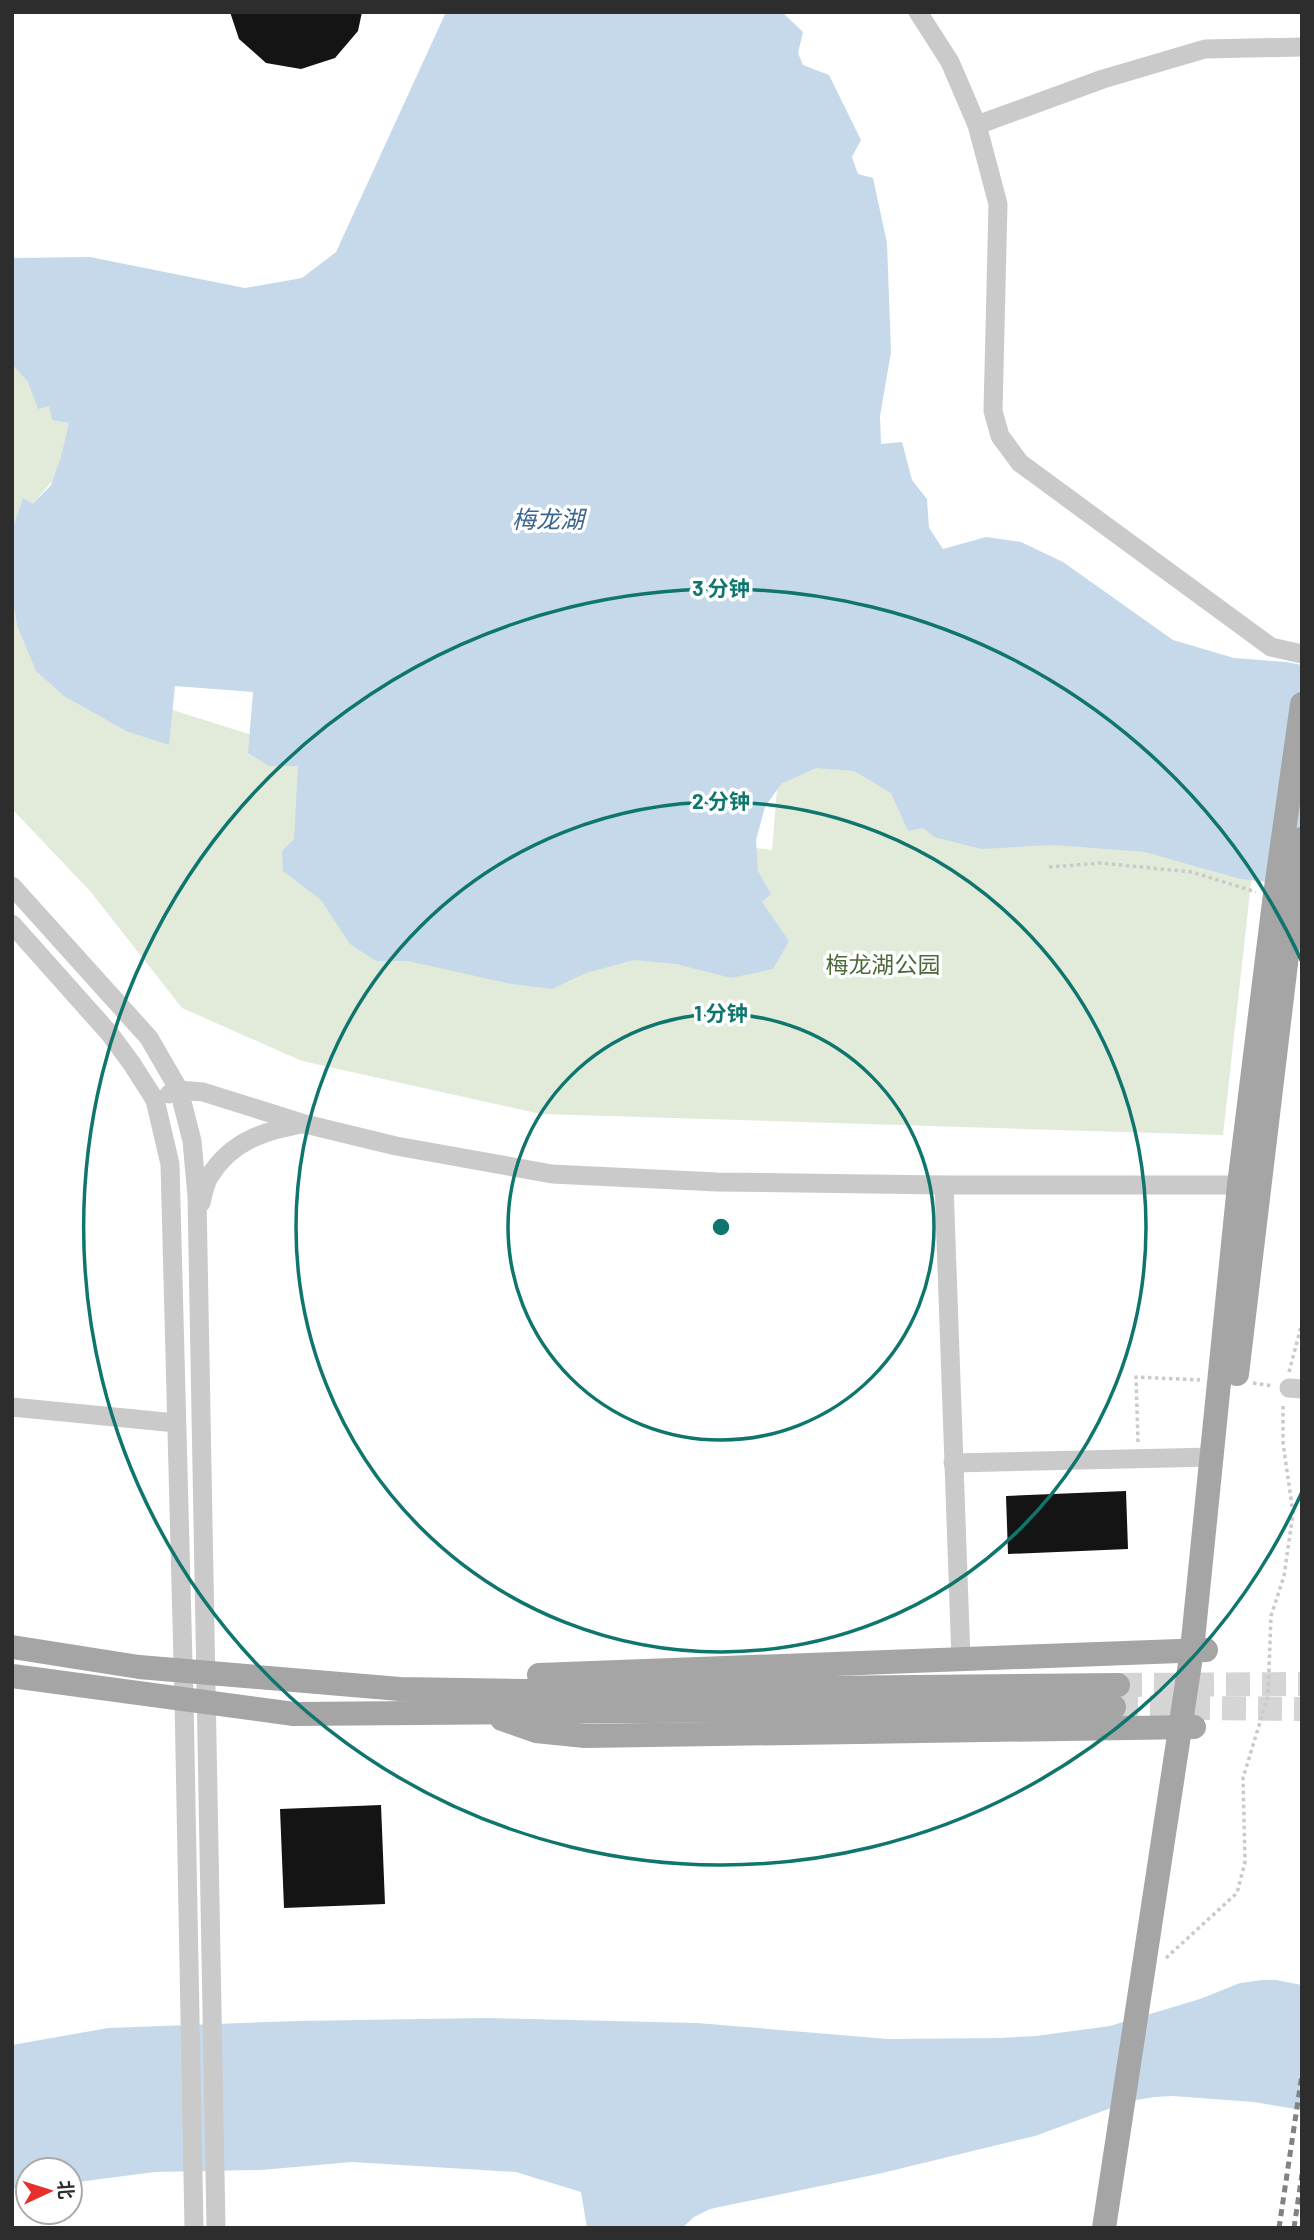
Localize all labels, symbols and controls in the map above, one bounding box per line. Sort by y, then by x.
water label: 梅龙湖 [512,504,588,533]
text: 3 分钟 [692,575,750,600]
text: 2 分钟 [692,788,750,813]
park label: 梅龙湖公园 [826,950,941,978]
text: 1 分钟 [694,1000,748,1025]
centre of rings [709,1215,733,1239]
north arrow [14,2156,84,2226]
text: 北 [54,2179,79,2200]

